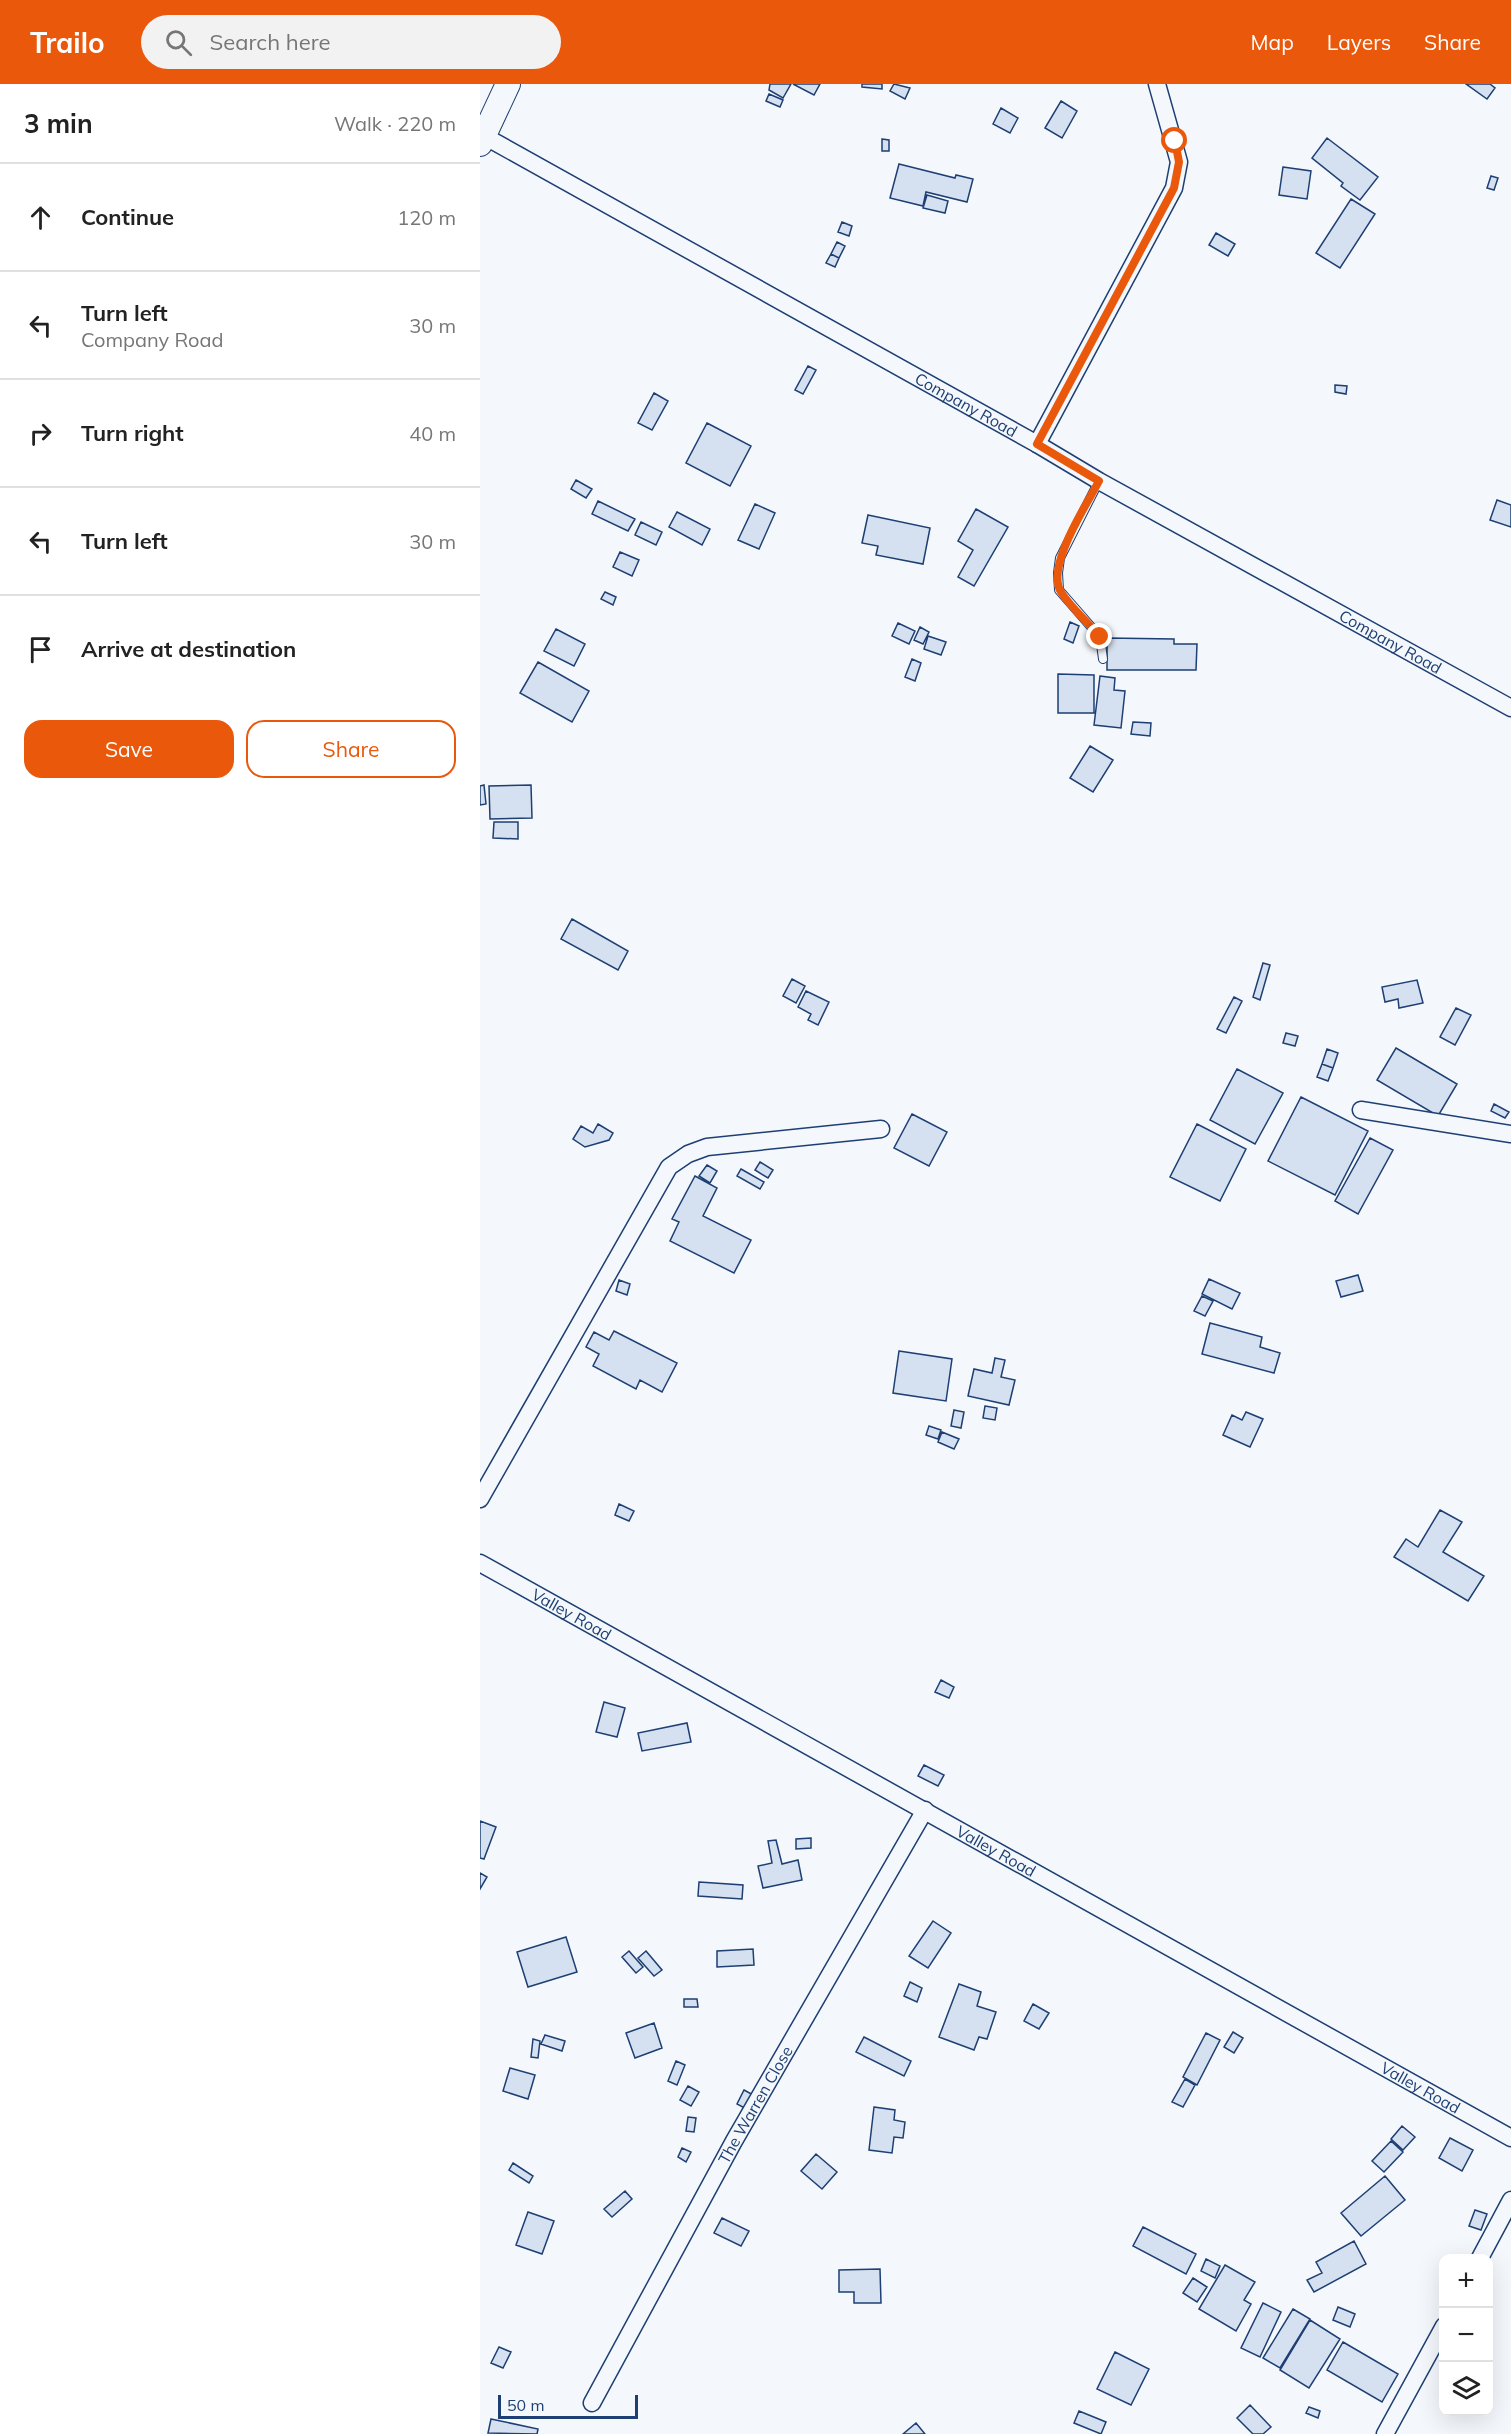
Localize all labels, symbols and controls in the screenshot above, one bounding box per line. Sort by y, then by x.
search box [141,15,561,69]
text: Trailo [30,25,105,60]
icon: search [162,26,195,59]
text: Search here [210,28,331,56]
text: Map [1251,29,1294,55]
text: Layers [1327,29,1391,55]
text: Share [1424,29,1481,55]
text: 3 min [24,107,93,140]
text: Walk · 220 m [334,111,456,136]
route start [1161,127,1187,153]
icon: ahead [24,201,57,234]
text: Continue [81,203,174,231]
text: 120 m [397,205,456,230]
text: Turn left [81,299,168,327]
icon: left [24,309,57,342]
text: 30 m [409,313,456,338]
text: Company Road [81,327,223,352]
street label: Company Road [912,368,1021,441]
icon: right [24,417,57,450]
text: Turn right [81,419,184,447]
text: 40 m [409,421,456,446]
icon: left [24,525,57,558]
text: Turn left [81,527,168,555]
text: 30 m [409,529,456,554]
street label: Company Road [1336,605,1445,678]
route end [1086,623,1112,649]
icon: arrive [24,633,57,666]
text: Arrive at destination [81,635,296,663]
button: Save [24,720,234,778]
button: Share [246,720,456,778]
street label: Valley Road [528,1584,615,1644]
street label: Valley Road [953,1821,1039,1881]
street label: The Warren Close [714,2042,797,2167]
street label: Valley Road [1377,2057,1464,2118]
map controls [1439,2254,1493,2416]
button: + [1439,2254,1493,2308]
button: − [1439,2308,1493,2362]
button: layers [1439,2362,1493,2416]
scale bar [498,2392,638,2420]
text: 50 m [507,2395,544,2415]

